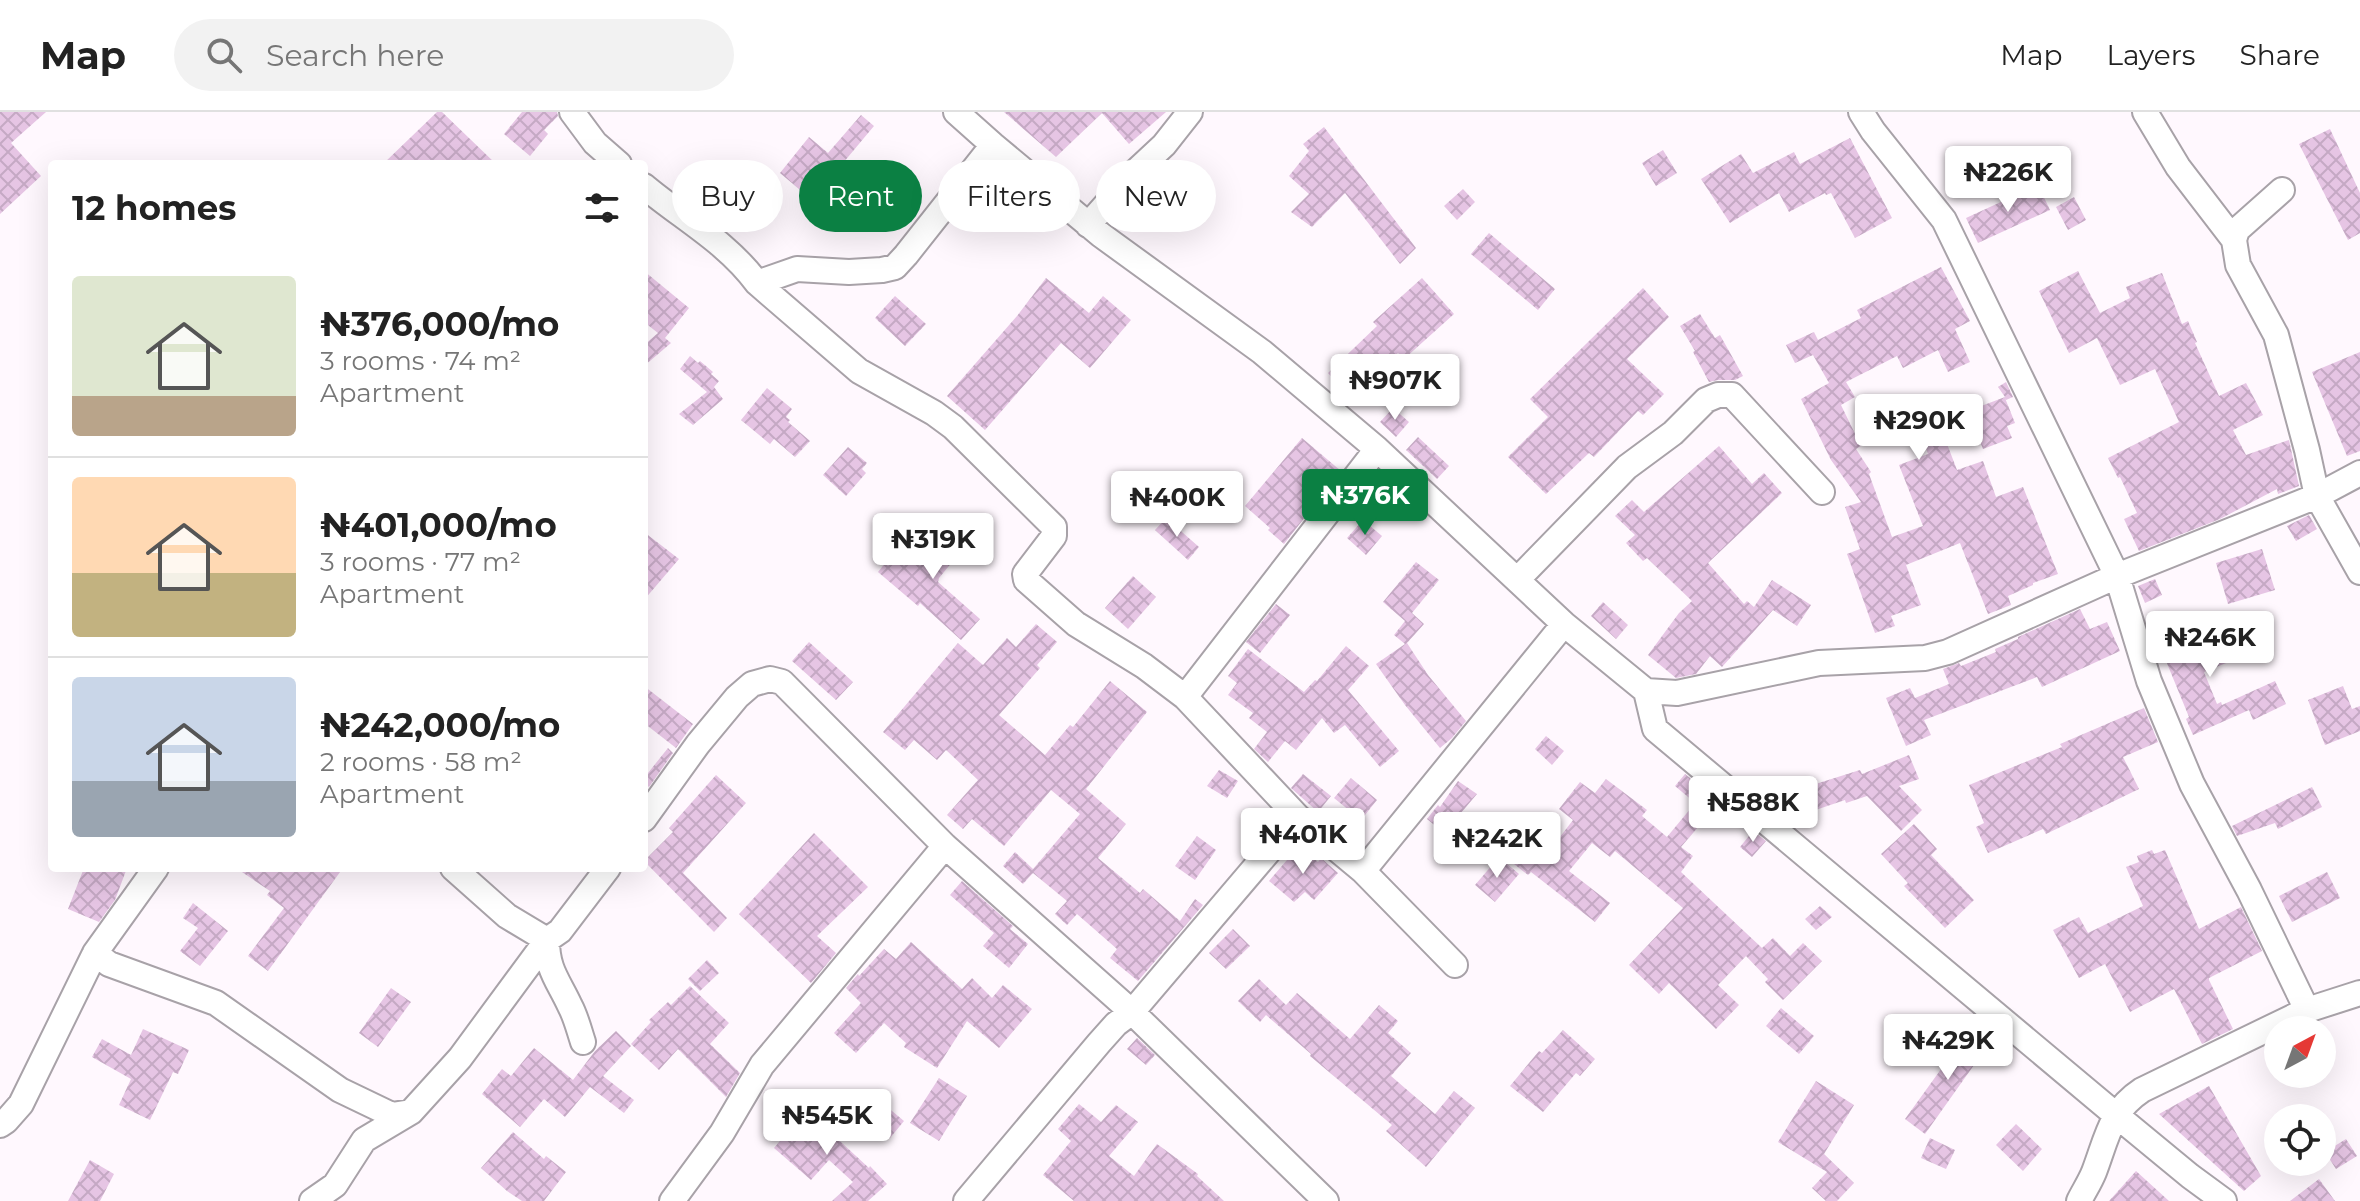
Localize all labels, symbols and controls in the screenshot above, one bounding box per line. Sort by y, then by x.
search box [174,19,734,91]
text: Map [40,32,126,79]
icon: search [202,33,246,77]
text: Search here [266,37,444,74]
text: Map [2000,38,2063,72]
text: Layers [2107,38,2196,72]
text: Share [2240,38,2320,72]
pin: ₦226K [1952,146,2064,214]
text: ₦226K [1963,156,2053,188]
chip: Buy [672,160,783,232]
chip: Rent [799,160,922,232]
chip: Filters [938,160,1080,232]
chip: New [1096,160,1216,232]
icon: filters [580,186,624,230]
text: 12 homes [72,187,236,229]
text: ₦376,000/mo [320,303,559,345]
icon: home [136,308,232,404]
text: 3 rooms · 74 m² [320,345,521,377]
pin: ₦907K [1339,354,1451,422]
text: ₦907K [1349,364,1441,396]
text: Apartment [320,377,464,409]
pin: ₦290K [1863,394,1975,462]
text: ₦290K [1873,404,1965,436]
pin: ₦376K [1309,469,1421,537]
pin: ₦400K [1121,471,1233,539]
text: ₦376K [1320,479,1410,511]
text: ₦400K [1129,481,1225,513]
text: ₦401,000/mo [320,504,557,546]
icon: home [136,509,232,605]
pin: ₦319K [877,513,989,581]
text: ₦319K [891,523,975,555]
text: 3 rooms · 77 m² [320,546,521,578]
text: Apartment [320,578,464,610]
pin: ₦246K [2154,611,2266,679]
text: ₦246K [2164,621,2256,653]
text: ₦242,000/mo [320,704,560,746]
icon: home [136,709,232,805]
text: 2 rooms · 58 m² [320,746,522,778]
pin: ₦588K [1697,776,1809,844]
text: Apartment [320,778,464,810]
text: ₦588K [1707,786,1799,818]
pin: ₦401K [1247,808,1359,876]
pin: ₦242K [1441,812,1553,880]
text: ₦401K [1259,818,1347,850]
text: ₦242K [1452,822,1542,854]
pin: ₦429K [1892,1014,2004,1082]
north arrow [2264,1016,2336,1088]
map controls [2264,1016,2336,1176]
text: ₦429K [1902,1024,1994,1056]
pin: ₦545K [771,1089,883,1157]
text: ₦545K [781,1099,873,1131]
button: locate [2264,1104,2336,1176]

